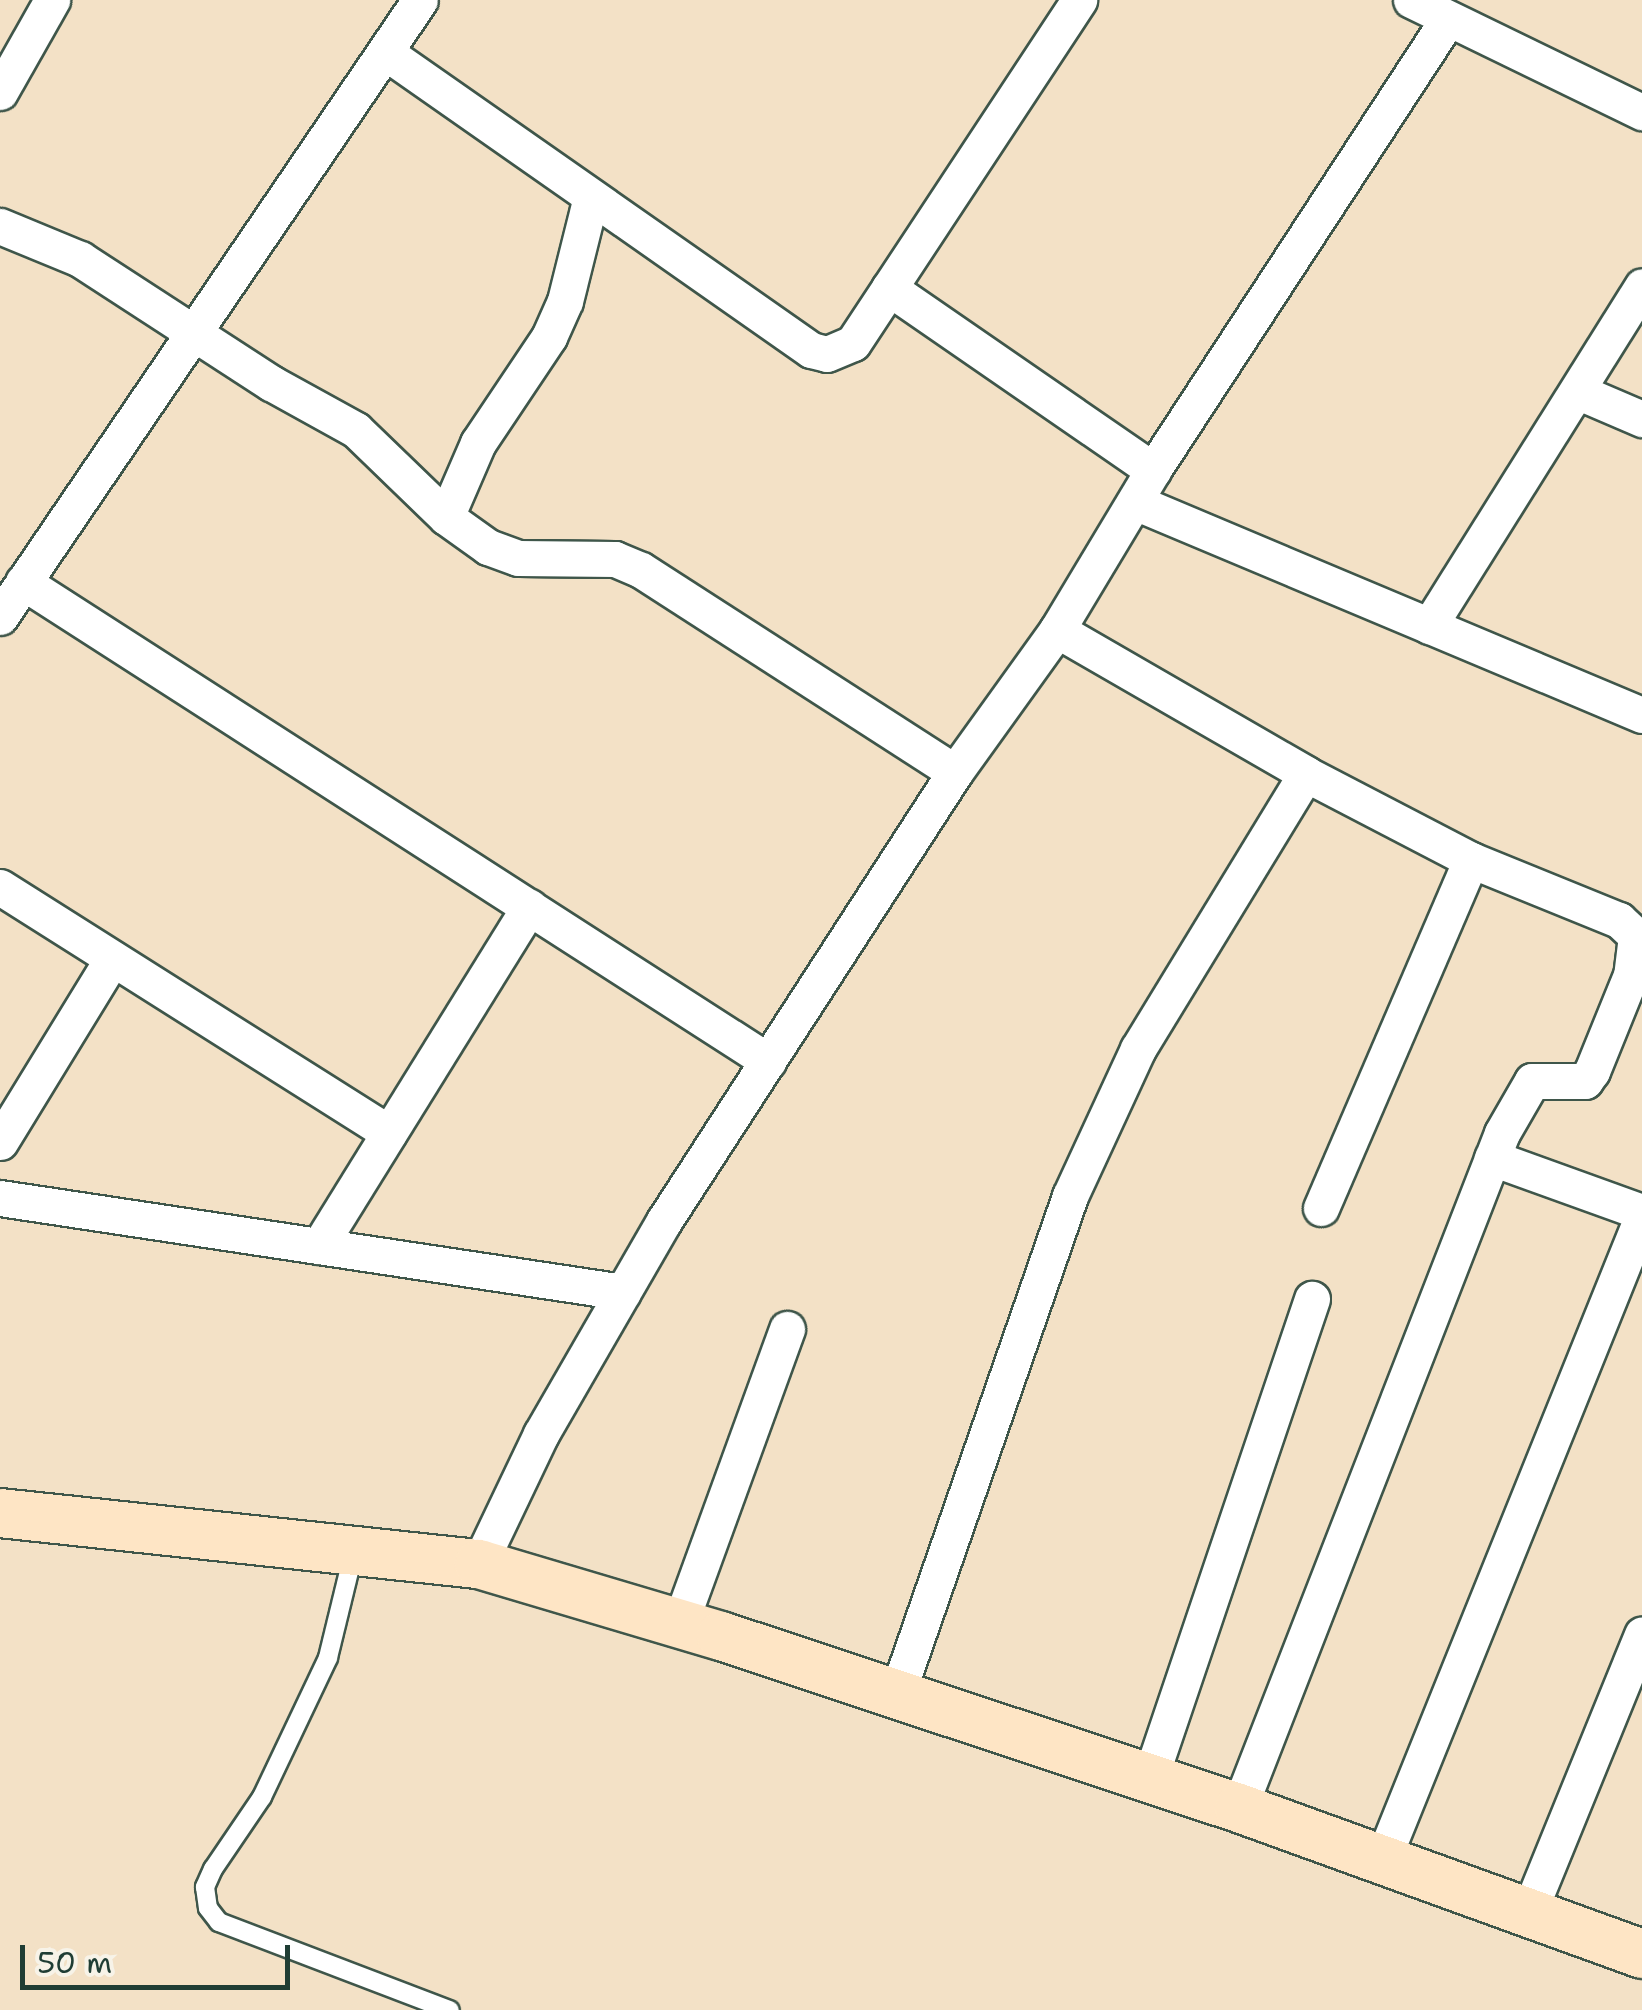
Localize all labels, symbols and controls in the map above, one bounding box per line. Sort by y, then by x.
scale bar [25,1925,295,1987]
text: 50 m [37,1942,112,1983]

